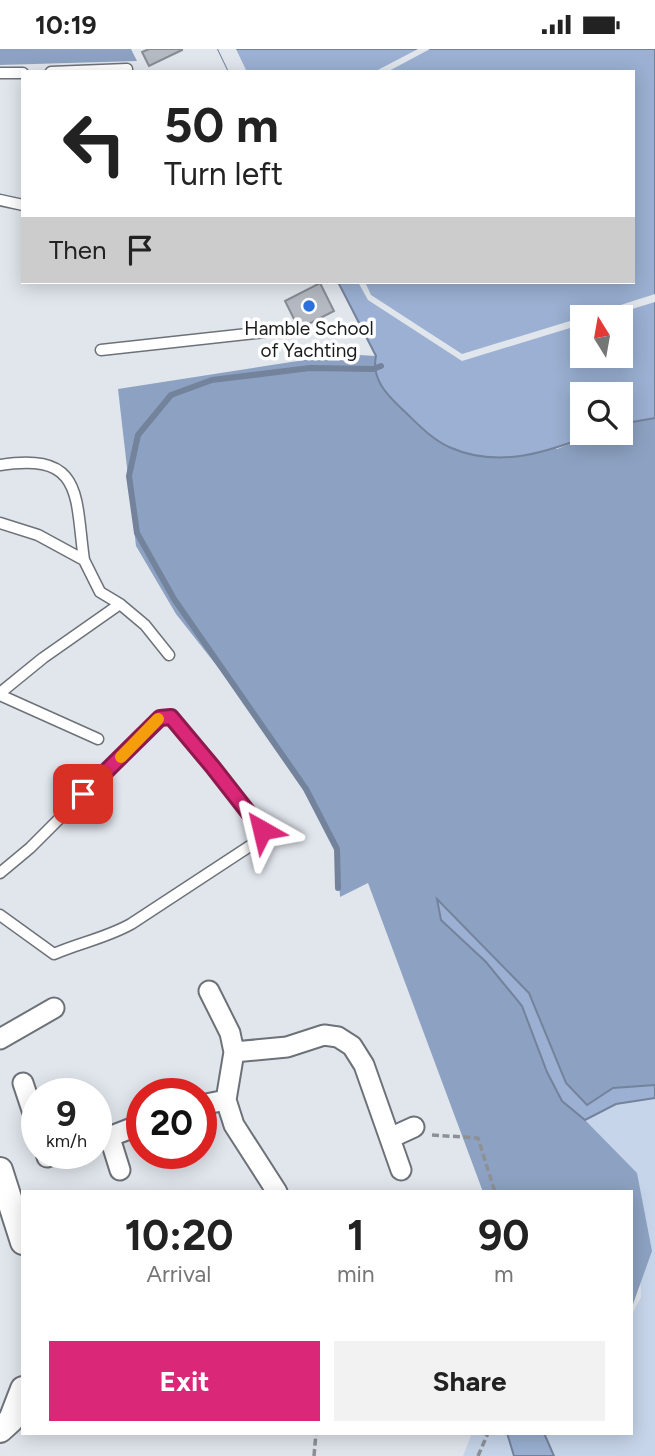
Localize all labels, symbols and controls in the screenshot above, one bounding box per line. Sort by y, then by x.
text: 10:19 [35,9,97,41]
text: 50 m [164,95,279,154]
icon: left [49,98,140,189]
text: Turn left [164,155,283,193]
icon: arrive [121,231,159,269]
text: Then [49,234,107,266]
marker: Hamble School of Yachting [301,298,317,314]
north arrow [570,305,634,367]
map controls [570,305,633,445]
place label: Hamble School of Yachting [244,317,374,362]
button: search [570,382,633,445]
pin [53,764,113,824]
icon: arrive [64,775,102,813]
position arrow [225,793,299,867]
speed limit sign: 20 [126,1078,217,1169]
text: 9 [56,1093,77,1135]
text: km/h [46,1130,87,1152]
text: 10:20 [124,1210,234,1261]
text: 1 [347,1210,365,1261]
text: 90 [478,1210,530,1261]
text: Arrival [146,1260,211,1288]
text: min [337,1260,375,1288]
text: m [494,1260,514,1288]
button: Exit [49,1341,320,1421]
button: Share [334,1341,605,1421]

